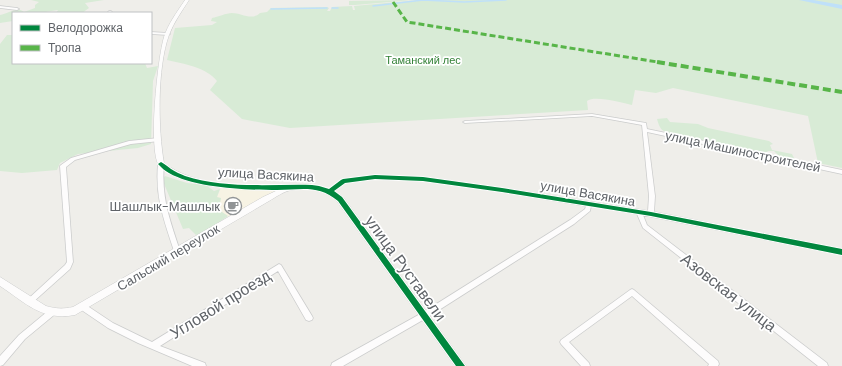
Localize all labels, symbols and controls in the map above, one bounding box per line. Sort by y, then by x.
legend [12,12,152,64]
text: Велодорожка [48,20,123,36]
text: Тропа [48,40,82,56]
park label: Таманский лес [385,53,461,67]
street label: улица Машиностроителей [664,127,822,176]
street label: улица Васякина [218,163,315,186]
street label: улица Васякина [539,177,637,210]
cafe icon: Шашлык-Машлык [223,196,243,216]
place label: Шашлык-Машлык [110,198,220,215]
street label: улица Руставели [360,211,451,325]
street label: Сальский переулок [114,220,223,295]
street label: Азовская улица [676,248,781,337]
street label: Угловой проезд [166,265,275,344]

